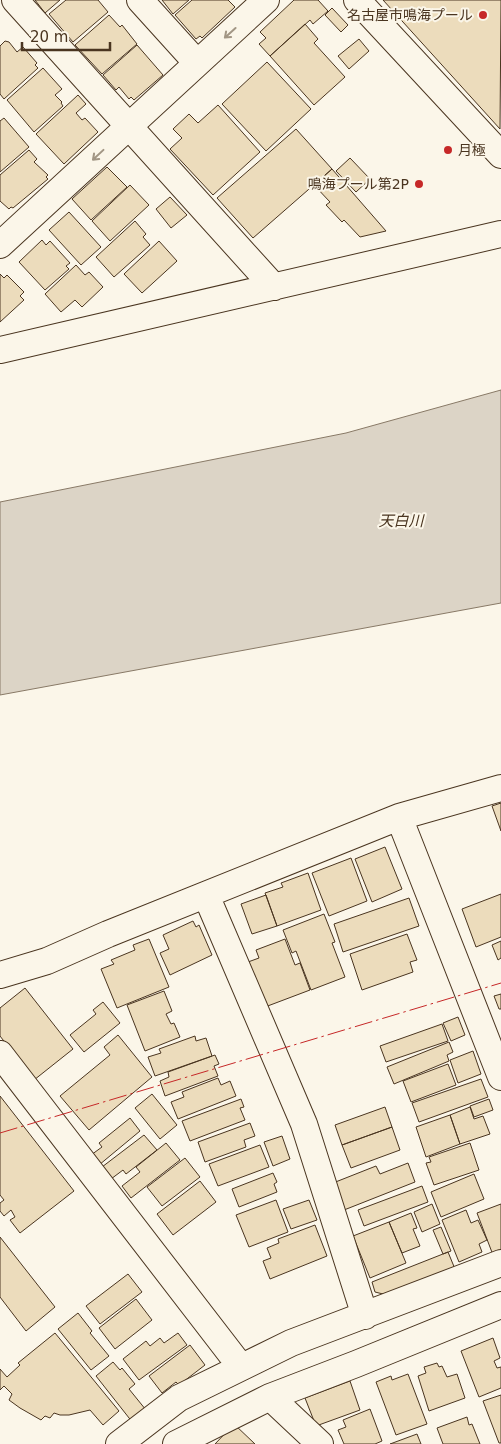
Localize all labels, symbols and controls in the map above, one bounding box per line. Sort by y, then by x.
place label: 名古屋市鳴海プール [347,7,473,23]
marker: 名古屋市鳴海プール [477,9,489,21]
scale bar [22,20,110,52]
one-way arrow [224,27,237,39]
text: 20 m [30,28,68,46]
place label: 月極 [458,142,486,158]
marker: 月極 [442,144,454,156]
one-way arrow [91,149,104,161]
place label: 鳴海プール第2P [308,176,409,192]
marker: 鳴海プール第2P [413,178,425,190]
water label: 天白川 [378,512,425,530]

